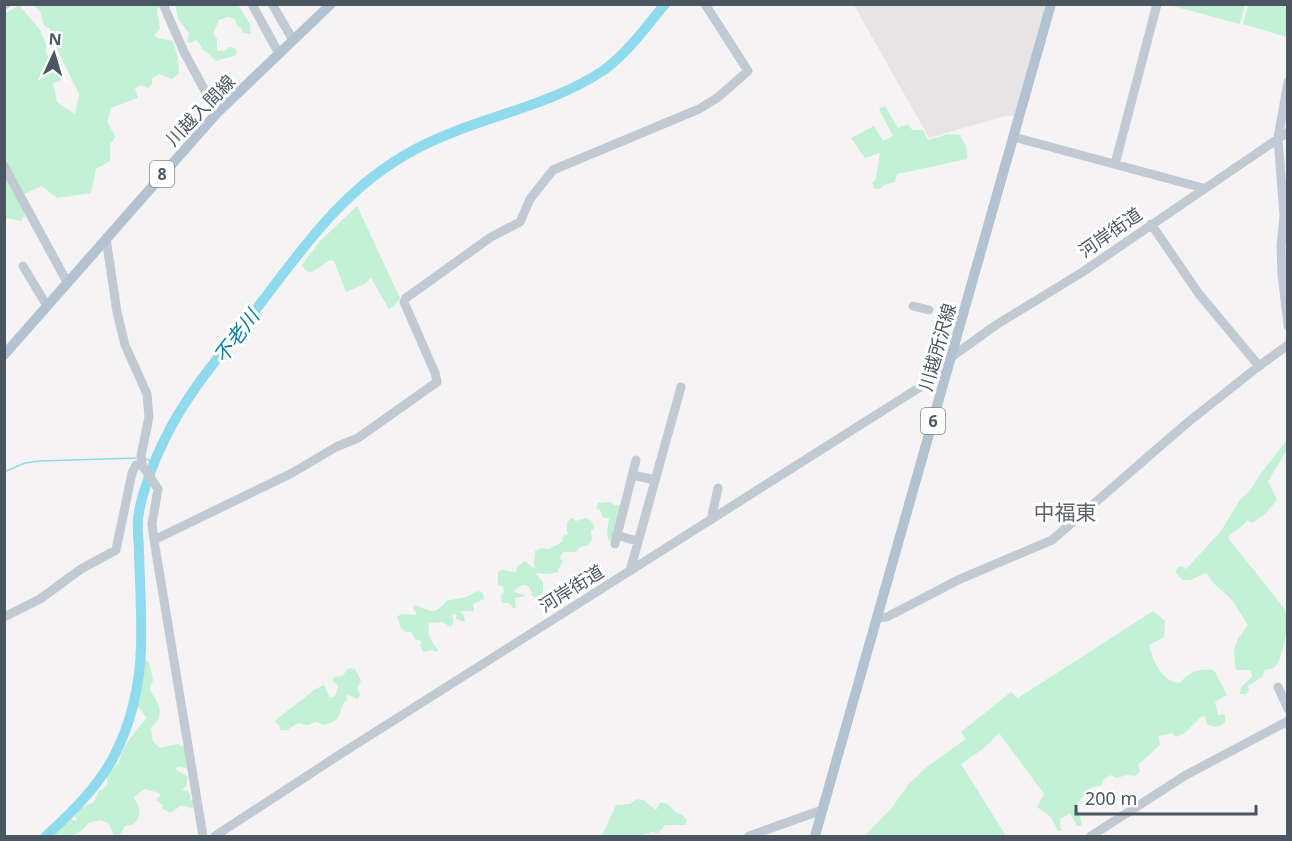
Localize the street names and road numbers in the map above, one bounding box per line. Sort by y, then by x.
street label: 川越入間線 [160,69,240,151]
road number: 8 [150,161,174,187]
street label: 河岸街道 [1074,202,1146,262]
street label: 川越所沢線 [913,300,961,394]
road number: 6 [921,408,945,434]
street label: 河岸街道 [534,559,608,617]

